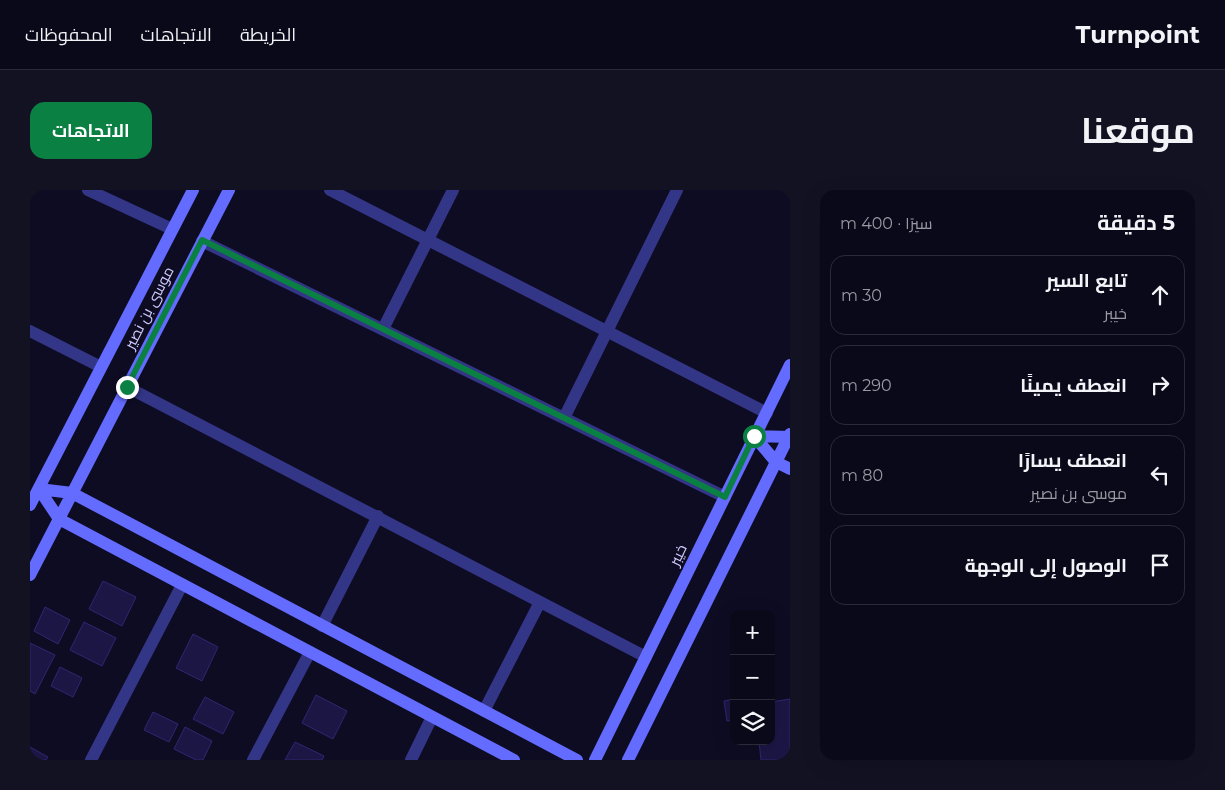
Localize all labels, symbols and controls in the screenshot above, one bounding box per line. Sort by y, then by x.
text: Turnpoint [1076,20,1200,49]
text: المحفوظات [25,24,113,46]
text: الاتجاهات [141,24,212,46]
text: الخريطة [240,24,296,46]
button: الاتجاهات [30,102,152,159]
text: موقعنا [1081,109,1195,152]
text: 5 دقيقة [1097,210,1175,235]
text: سيرًا · 400 m [840,214,932,233]
street label: موسى بن نصير [119,263,178,354]
text: تابع السير [1046,269,1127,292]
icon: ahead [1146,281,1174,309]
text: 30 m [841,286,882,305]
text: خيبر [1104,304,1127,323]
icon: right [1146,371,1174,399]
text: انعطف يمينًا [1020,374,1127,397]
route end [116,376,139,399]
text: 290 m [841,376,892,395]
route start [743,425,766,448]
text: انعطف يسارًا [1018,449,1127,472]
icon: left [1146,461,1174,489]
text: 80 m [841,466,883,485]
text: موسى بن نصير [1030,484,1127,503]
street label: خيبر [664,541,691,570]
icon: arrive [1146,551,1174,579]
text: الوصول إلى الوجهة [965,554,1127,577]
map controls [730,610,775,745]
button: + [730,610,775,655]
button: − [730,655,775,700]
button: layers [730,700,775,745]

